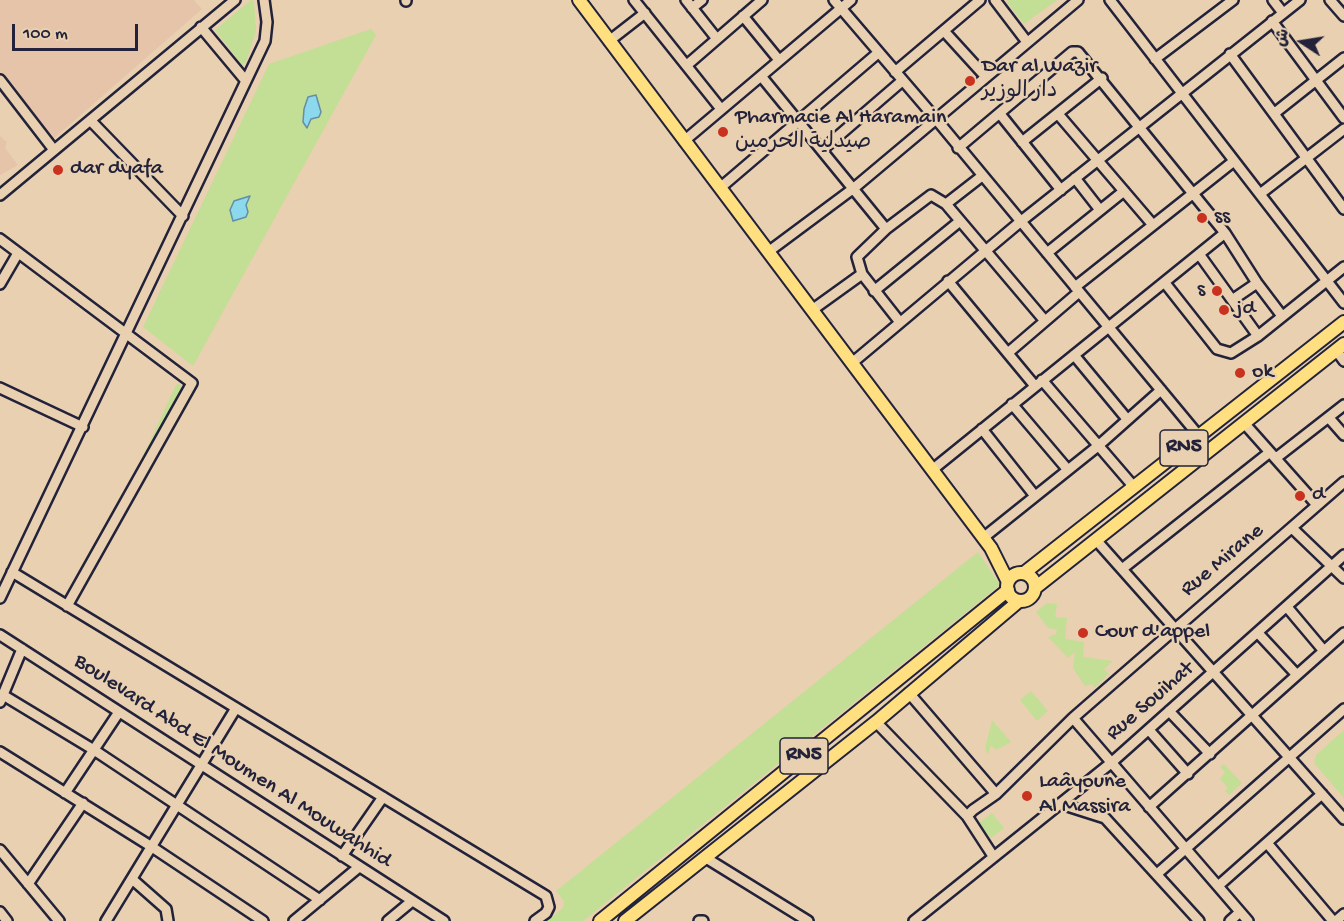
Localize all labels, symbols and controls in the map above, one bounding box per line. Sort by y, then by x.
scale bar [15,12,141,50]
north arrow [1272,12,1332,72]
text: 100 m [23,24,68,45]
text: ش [1273,28,1295,49]
place label: Dar al Wazir دار الوزير [982,55,1097,106]
marker: Dar al Wazir دار الوزير [963,74,977,88]
place label: Pharmacie Al Haramain صيدلية الحرمين [735,106,946,158]
marker: Pharmacie Al Haramain صيدلية الحرمين [716,125,730,139]
place label: dar dyafa [70,157,163,183]
marker: dar dyafa [51,163,65,177]
place label: ss [1214,205,1230,231]
marker: ss [1195,211,1209,225]
place label: s [1197,278,1205,304]
marker: s [1210,284,1224,298]
place label: jd [1236,297,1255,323]
marker: jd [1217,303,1231,317]
place label: ok [1252,360,1273,386]
marker: ok [1233,366,1247,380]
road number: RN5 [1160,430,1208,466]
place label: d [1312,483,1325,509]
marker: d [1293,489,1307,503]
street label: Rue Mirane [1176,519,1270,603]
place label: Cour d'appel [1095,620,1210,646]
marker: Cour d'appel [1076,626,1090,640]
street label: Boulevard Abd El Moumen Al Mouwahhid [68,649,396,875]
street label: Rue Souihat [1102,657,1200,747]
road number: RN5 [780,738,828,774]
place label: Laâyoune Al Massira [1039,770,1130,822]
marker: Laâyoune Al Massira [1020,789,1034,803]

